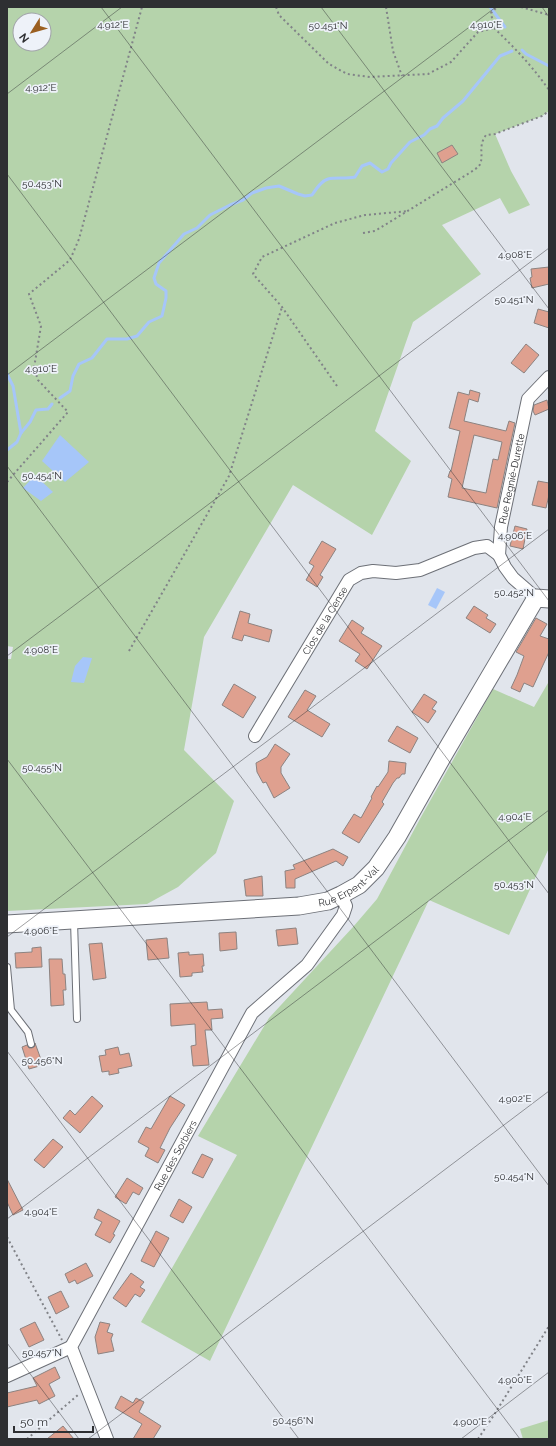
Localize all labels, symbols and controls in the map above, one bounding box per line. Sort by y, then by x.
north arrow [12,12,52,52]
text: 4.912°E [97,19,129,30]
text: 4.910°E [470,19,502,30]
text: 50.451°N [309,20,347,31]
text: N [17,30,32,45]
text: 4.912°E [25,82,57,93]
text: 50.453°N [22,178,62,189]
text: 4.908°E [498,249,532,260]
text: 50.451°N [495,294,533,305]
text: 4.910°E [25,363,57,374]
street label: Rue Regnié-Durette [497,432,527,525]
text: 50.454°N [22,470,62,481]
text: 4.906°E [498,530,532,541]
street label: Clos de la Cense [300,584,350,657]
text: 50.452°N [494,587,534,598]
text: 4.908°E [24,644,58,655]
text: 50.455°N [22,762,62,773]
text: 4.904°E [498,811,532,822]
street label: Rue Erpent-Val [317,864,381,909]
text: 50.453°N [494,879,534,890]
text: 4.906°E [24,925,58,936]
text: 50.456°N [22,1055,62,1066]
text: 4.902°E [498,1093,532,1104]
street label: Rue des Sorbiers [152,1118,199,1193]
text: 50.454°N [494,1171,534,1182]
text: 4.904°E [24,1206,58,1217]
text: 50.457°N [22,1347,62,1358]
text: 4.900°E [498,1374,532,1385]
scale bar [14,1408,93,1434]
text: 50 m [20,1415,48,1429]
text: 50.456°N [273,1415,313,1426]
text: 4.900°E [453,1416,487,1427]

